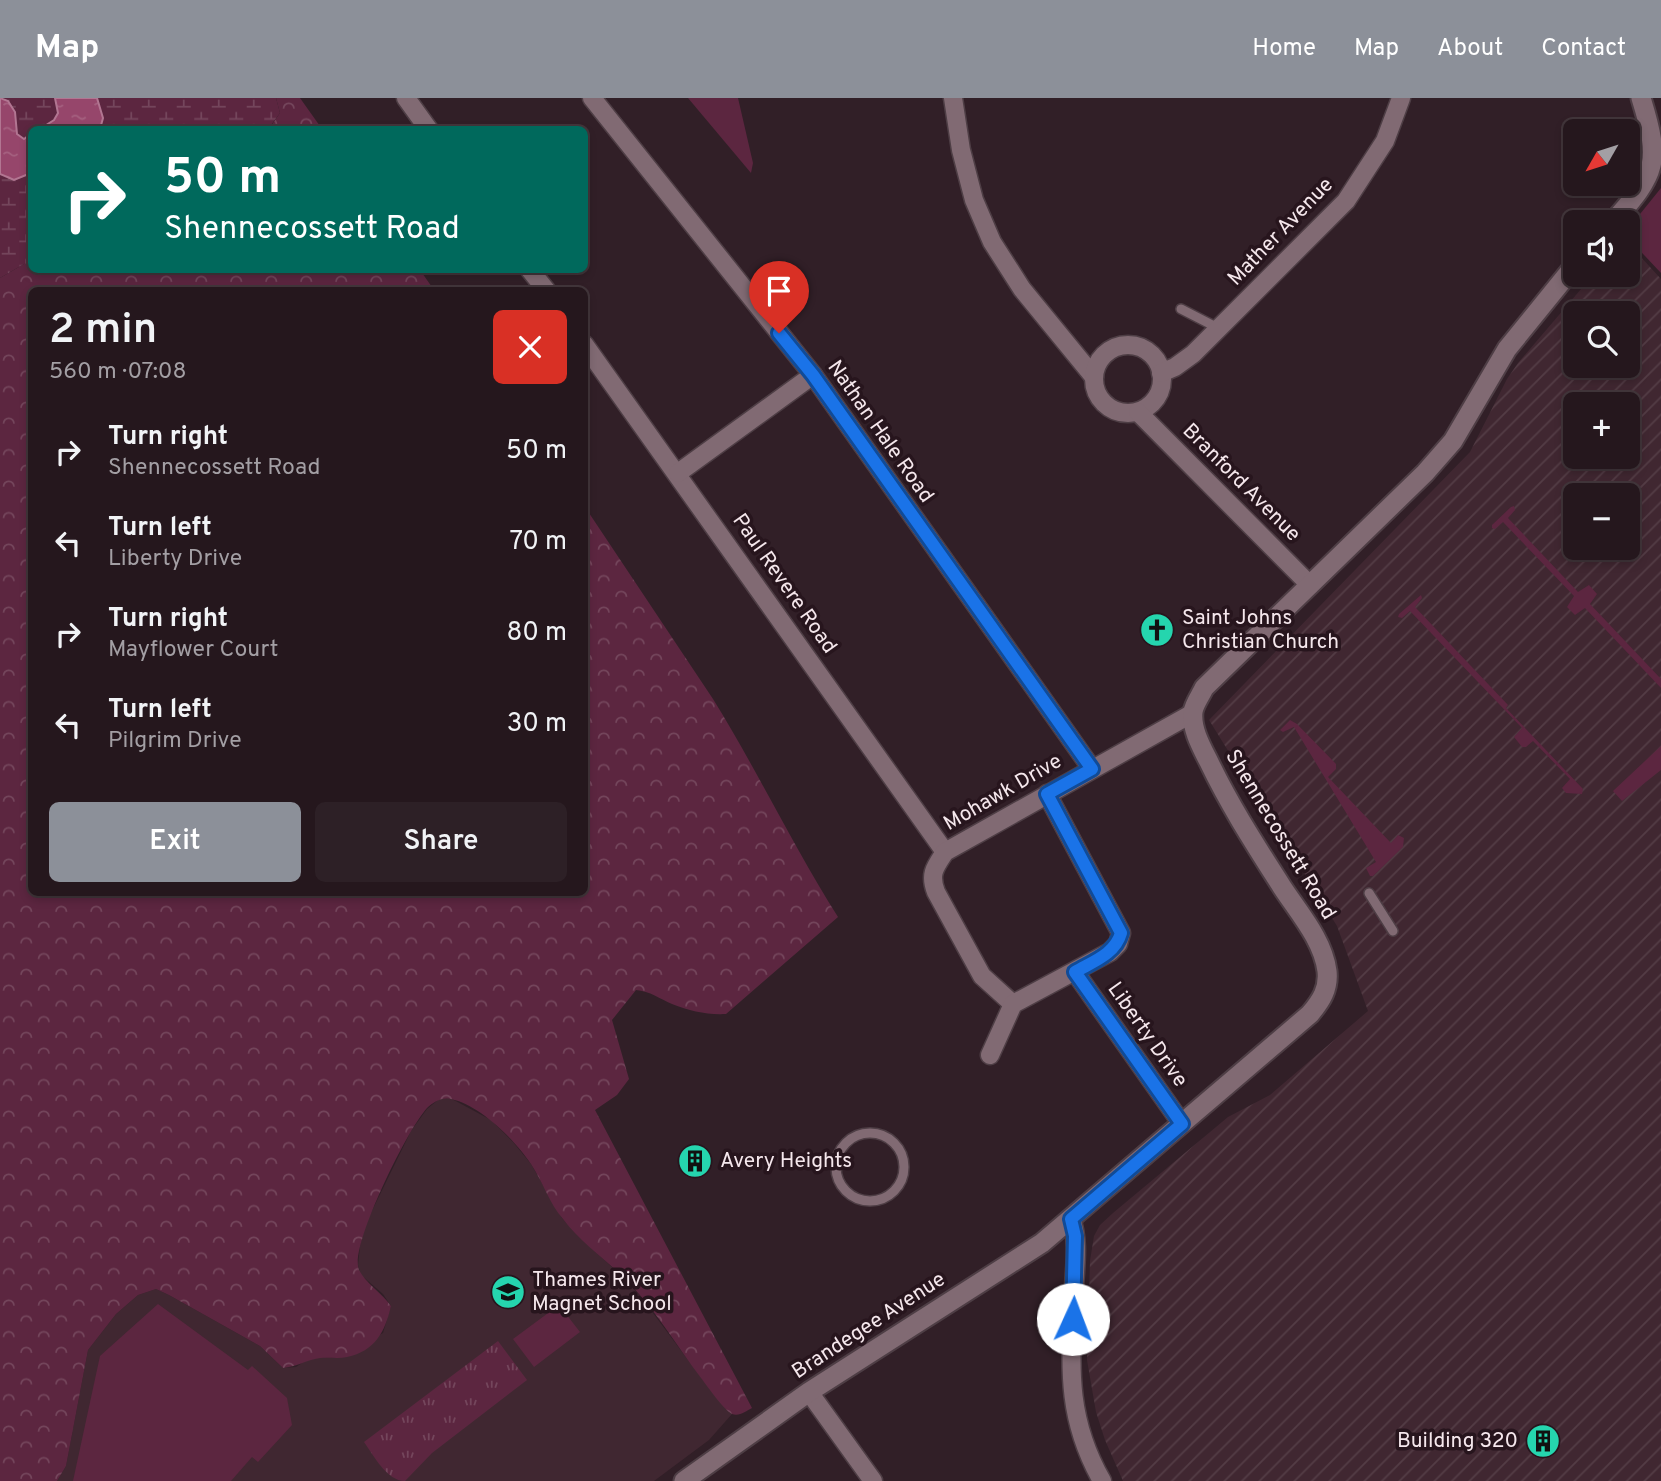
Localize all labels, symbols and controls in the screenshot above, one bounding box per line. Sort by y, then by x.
text: Map [35,28,99,70]
text: Home [1252,34,1316,64]
text: Map [1354,34,1399,64]
text: About [1437,34,1503,64]
text: Contact [1541,34,1626,64]
north arrow [1563,119,1640,196]
map controls [1563,119,1640,560]
text: 50 m [164,149,281,211]
icon: right [49,154,140,245]
street label: Mather Avenue [1222,172,1340,292]
text: Shennecossett Road [164,210,460,250]
button: sound [1563,210,1640,287]
pin [749,261,809,333]
icon: arrive [760,272,798,310]
button: search [1563,301,1640,378]
text: 2 min [49,305,157,358]
button: close [493,310,567,384]
street label: Nathan Hale Road [821,355,939,509]
text: 560 m · 07:08 [49,358,187,387]
button: + [1563,392,1640,469]
street label: Branford Avenue [1176,418,1306,548]
text: Turn right [108,421,228,454]
icon: right [49,433,87,471]
text: 50 m [506,435,567,468]
text: Shennecossett Road [108,454,320,483]
button: − [1563,483,1640,560]
street label: Paul Revere Road [726,509,842,659]
text: Turn left [108,512,212,545]
icon: left [49,524,87,562]
text: 70 m [509,526,567,559]
text: Liberty Drive [108,545,242,574]
text: Turn right [108,603,228,636]
place label: Saint Johns Christian Church [1182,605,1339,656]
church icon: Saint Johns Christian Church [1138,611,1176,649]
icon: right [49,615,87,653]
text: 80 m [507,617,567,650]
text: Mayflower Court [108,636,278,665]
text: Turn left [108,694,212,727]
icon: left [49,706,87,744]
text: 30 m [507,708,567,741]
text: Pilgrim Drive [108,727,242,756]
street label: Shennecossett Road [1218,745,1342,925]
street label: Mohawk Drive [939,748,1067,838]
button: Exit [49,802,301,882]
button: Share [315,802,567,882]
street label: Liberty Drive [1101,977,1193,1093]
building icon: Avery Heights [676,1142,714,1180]
place label: Avery Heights [720,1148,852,1175]
street label: Brandegee Avenue [787,1266,951,1386]
place label: Thames River Magnet School [532,1267,672,1318]
school or university icon: Thames River Magnet School [489,1273,527,1311]
position arrow [1036,1282,1110,1356]
building icon: Building 320 [1524,1422,1562,1460]
place label: Building 320 [1397,1428,1518,1455]

